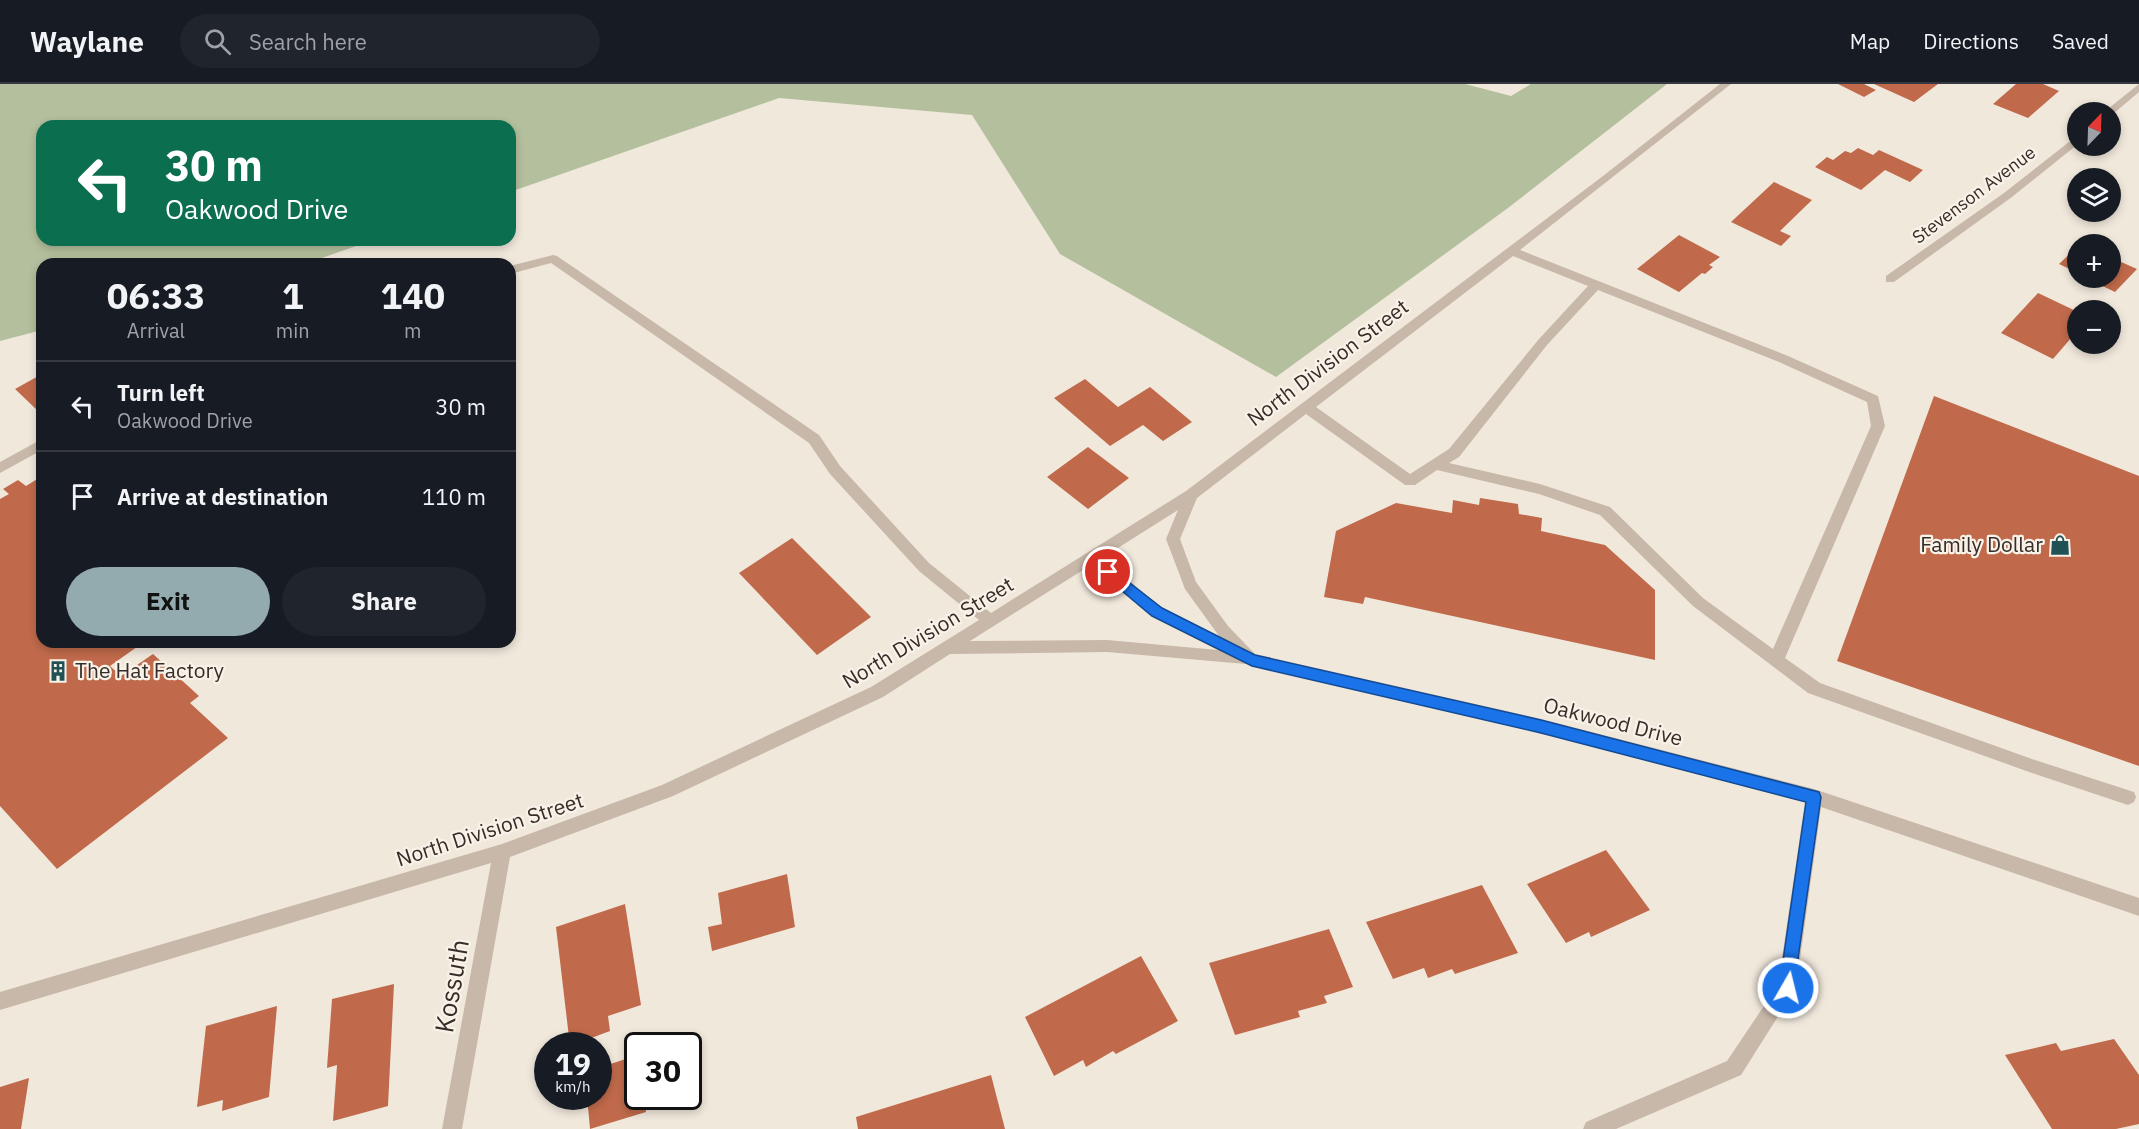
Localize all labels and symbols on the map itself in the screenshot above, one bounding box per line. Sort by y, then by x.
north arrow [2067,102,2121,156]
street label: Stevenson Avenue [1907,141,2040,249]
street label: North Division Street [1241,292,1414,432]
place label: Family Dollar [1920,530,2043,558]
shop icon: Family Dollar [2048,533,2072,557]
pin [1082,546,1133,597]
street label: North Division Street [837,570,1018,694]
place label: The Hat Factory [75,656,224,684]
building icon: The Hat Factory [46,659,70,683]
street label: Oakwood Drive [1541,690,1686,752]
street label: North Division Street [392,786,587,873]
street label: Kossuth [426,936,476,1035]
position arrow [1756,956,1820,1020]
speed limit sign: 30 [624,1032,702,1110]

